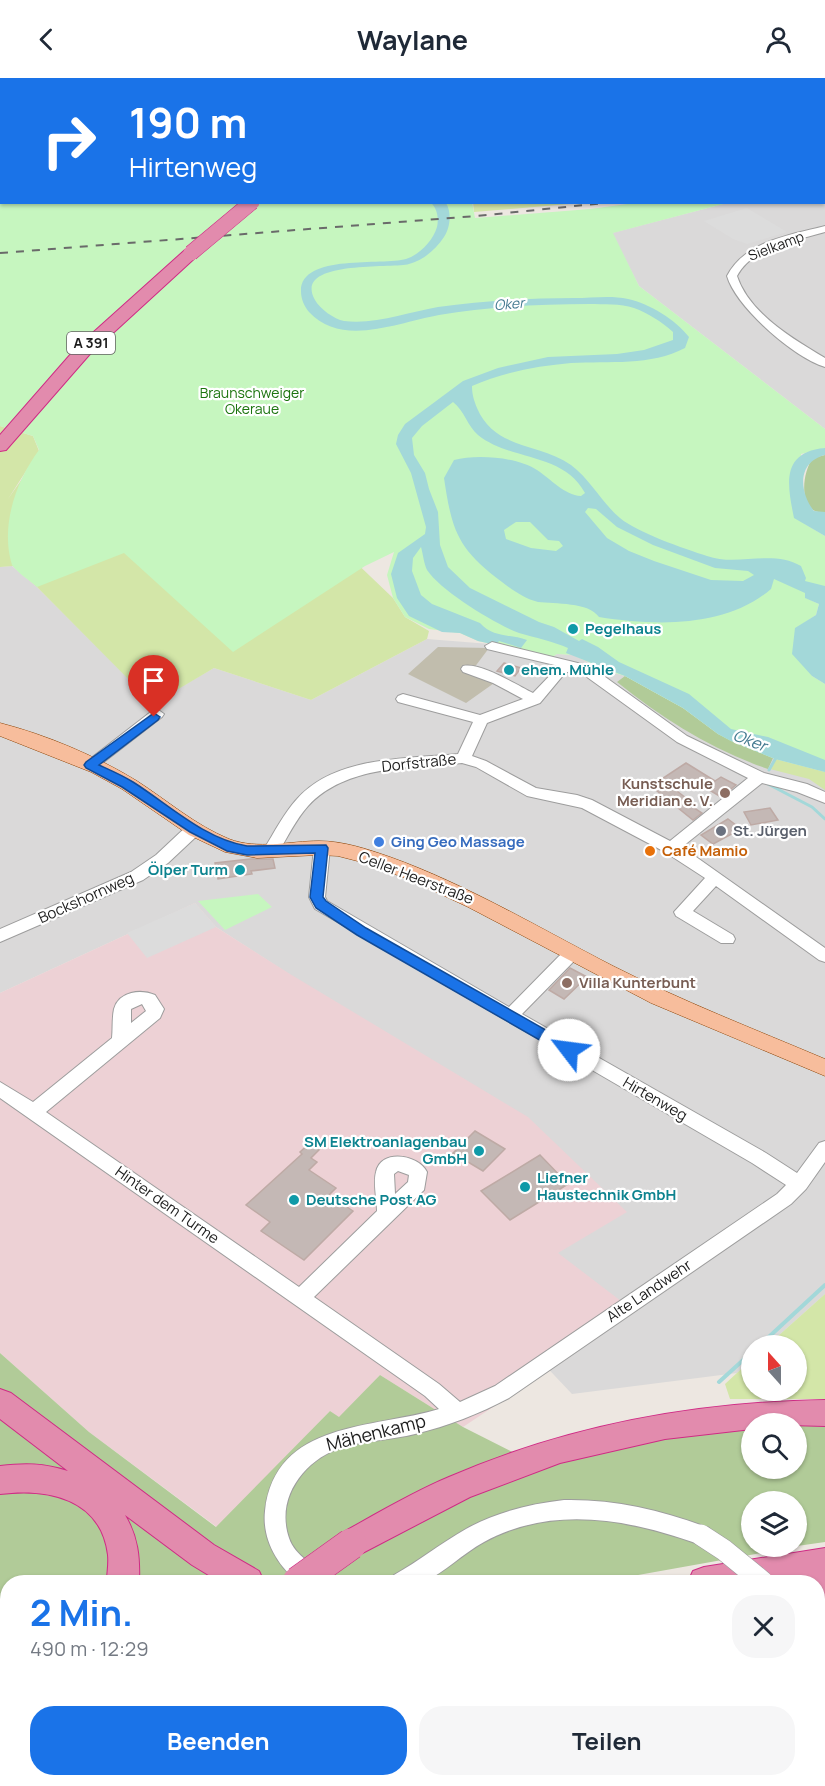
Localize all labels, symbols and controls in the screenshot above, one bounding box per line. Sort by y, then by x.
text: Waylane [357,21,468,58]
icon: back [30,23,63,56]
icon: person [762,23,795,56]
text: 190 m [129,93,247,151]
icon: right [30,102,108,180]
text: Hirtenweg [129,148,257,185]
street label: Sielkamp [745,226,806,265]
water label: Oker [493,293,527,314]
road number: A 391 [67,332,115,354]
park label: Braunschweiger Okeraue [200,383,304,418]
place label: Pegelhaus [585,618,662,639]
marker: Pegelhaus [566,622,580,636]
pin [128,655,179,717]
place label: ehem. Mühle [521,659,614,680]
marker: ehem. Mühle [502,663,516,677]
icon: arrive [137,664,170,697]
water label: Oker [730,724,772,757]
street label: Dorfstraße [381,748,457,777]
place label: Kunstschule Meridian e. V. [617,773,713,811]
marker: Kunstschule Meridian e. V. [718,786,732,800]
place label: St. Jürgen [733,820,807,841]
marker: St. Jürgen [714,824,728,838]
place label: Ging Geo Massage [391,831,525,852]
marker: Ging Geo Massage [372,835,386,849]
place label: Café Mamio [662,840,748,861]
marker: Café Mamio [643,844,657,858]
street label: Celler Heerstraße [356,846,477,909]
place label: Ölper Turm [148,859,228,880]
marker: Ölper Turm [233,863,247,877]
street label: Bockshornweg [35,867,137,928]
place label: Villa Kunterbunt [579,972,696,993]
marker: Villa Kunterbunt [560,976,574,990]
position arrow [537,1018,601,1082]
street label: Hirtenweg [619,1072,691,1125]
place label: SM Elektroanlagenbau GmbH [304,1131,467,1169]
marker: SM Elektroanlagenbau GmbH [472,1144,486,1158]
street label: Hinter dem Turme [111,1161,224,1249]
place label: Liefner Haustechnik GmbH [537,1167,676,1205]
marker: Liefner Haustechnik GmbH [518,1180,532,1194]
place label: Deutsche Post AG [306,1189,436,1210]
marker: Deutsche Post AG [287,1193,301,1207]
street label: Alte Landwehr [602,1254,696,1327]
north arrow [741,1335,807,1401]
map controls [741,1335,807,1557]
street label: Mähenkamp [324,1408,428,1456]
button: search [741,1413,807,1479]
button: layers [741,1491,807,1557]
text: 2 Min. [30,1588,133,1637]
button: close [732,1595,795,1658]
text: 490 m · 12:29 [30,1635,149,1662]
button: Beenden [30,1706,407,1775]
button: Teilen [419,1706,795,1775]

